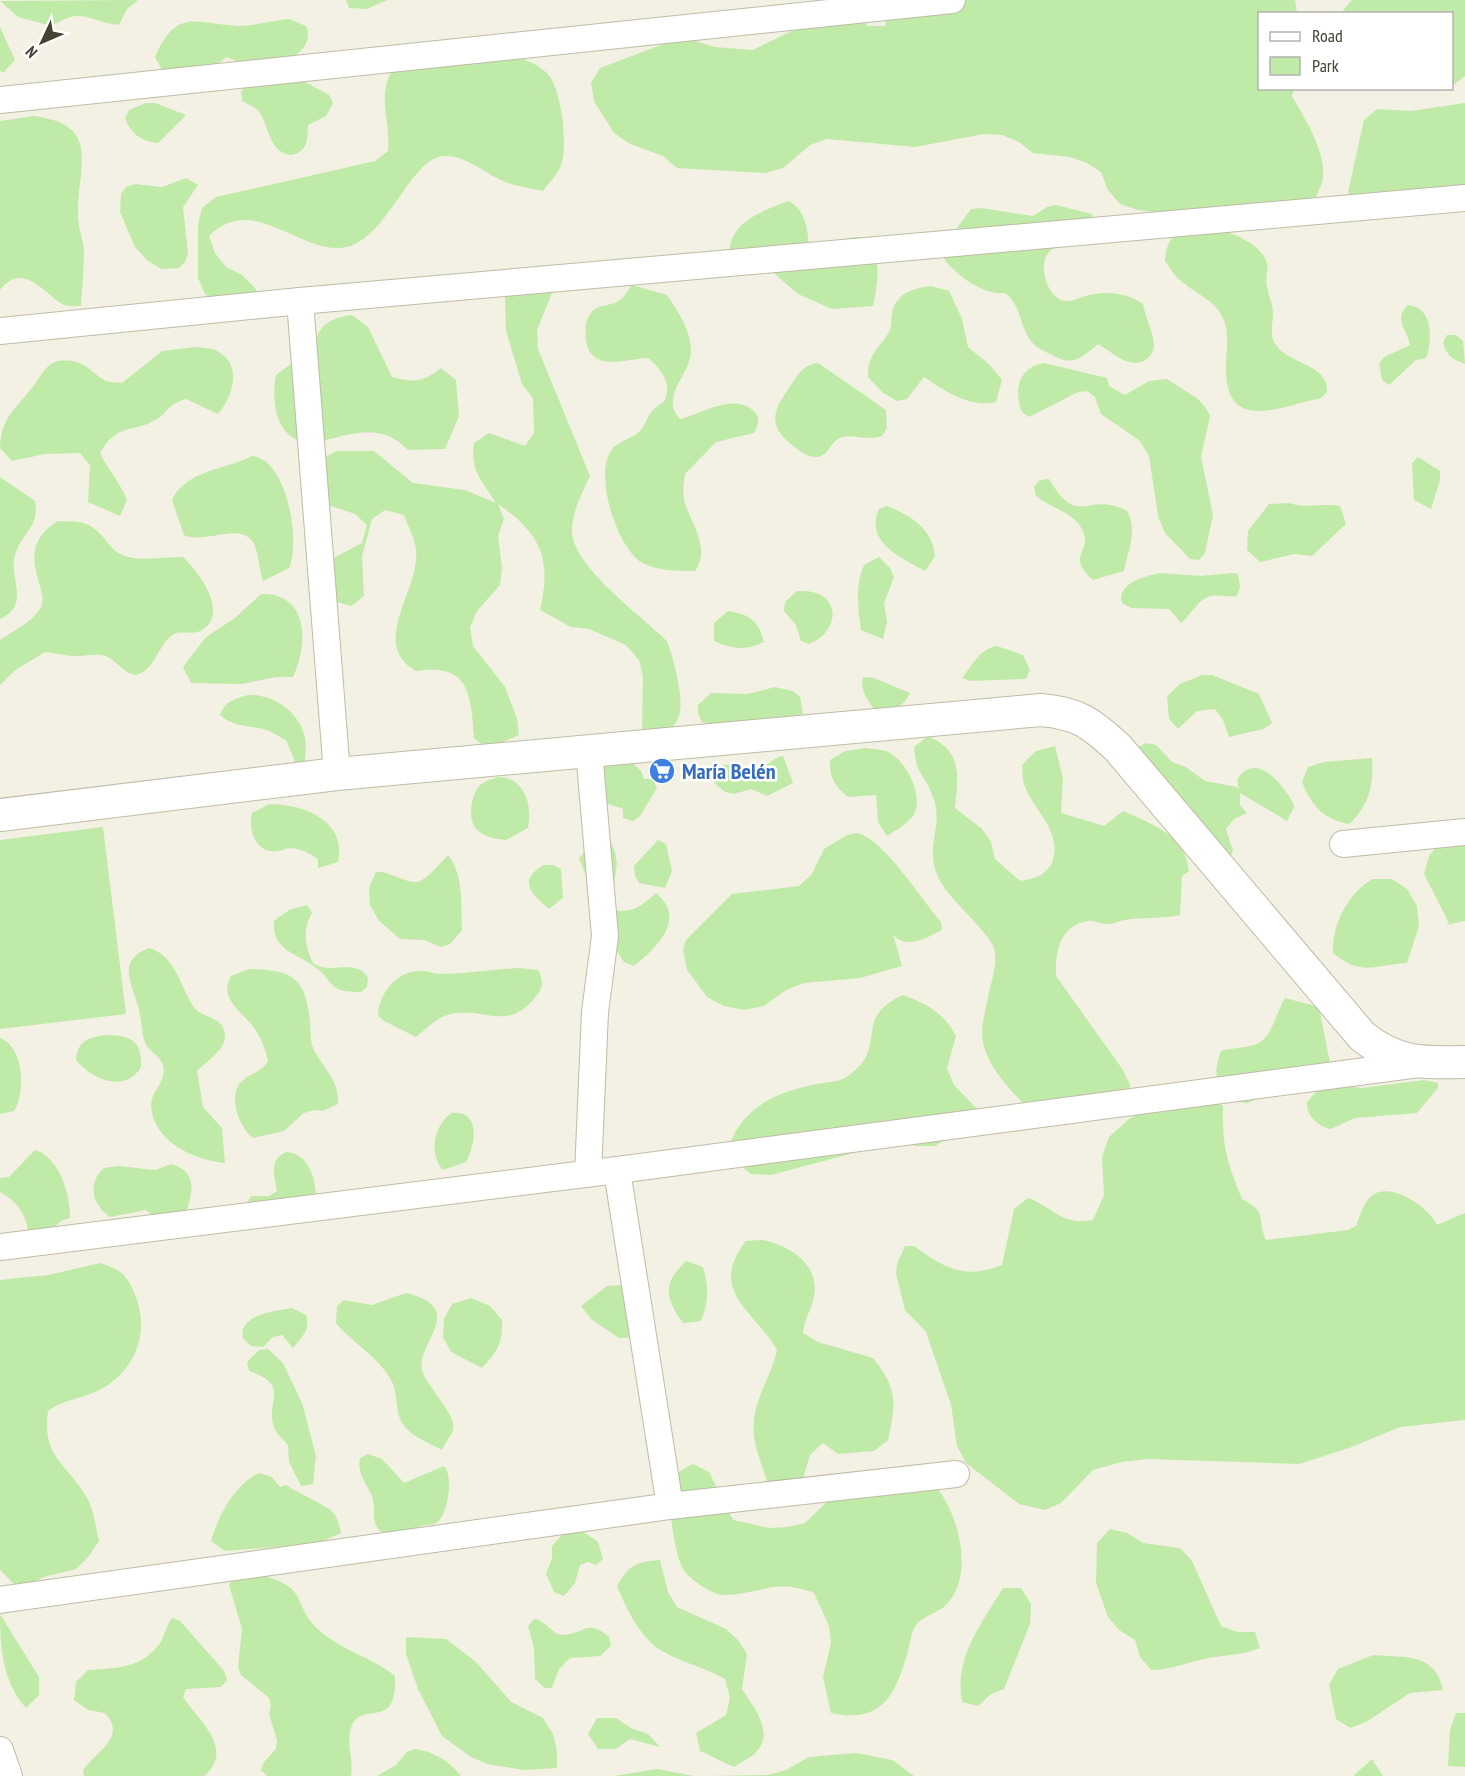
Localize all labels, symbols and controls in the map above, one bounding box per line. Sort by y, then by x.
north arrow [12,12,72,72]
legend [1258,12,1453,90]
text: Road [1312,24,1343,47]
text: N [21,42,41,62]
text: Park [1312,54,1339,77]
supermarket icon: María Belén [647,756,677,786]
place label: María Belén [682,757,776,785]

